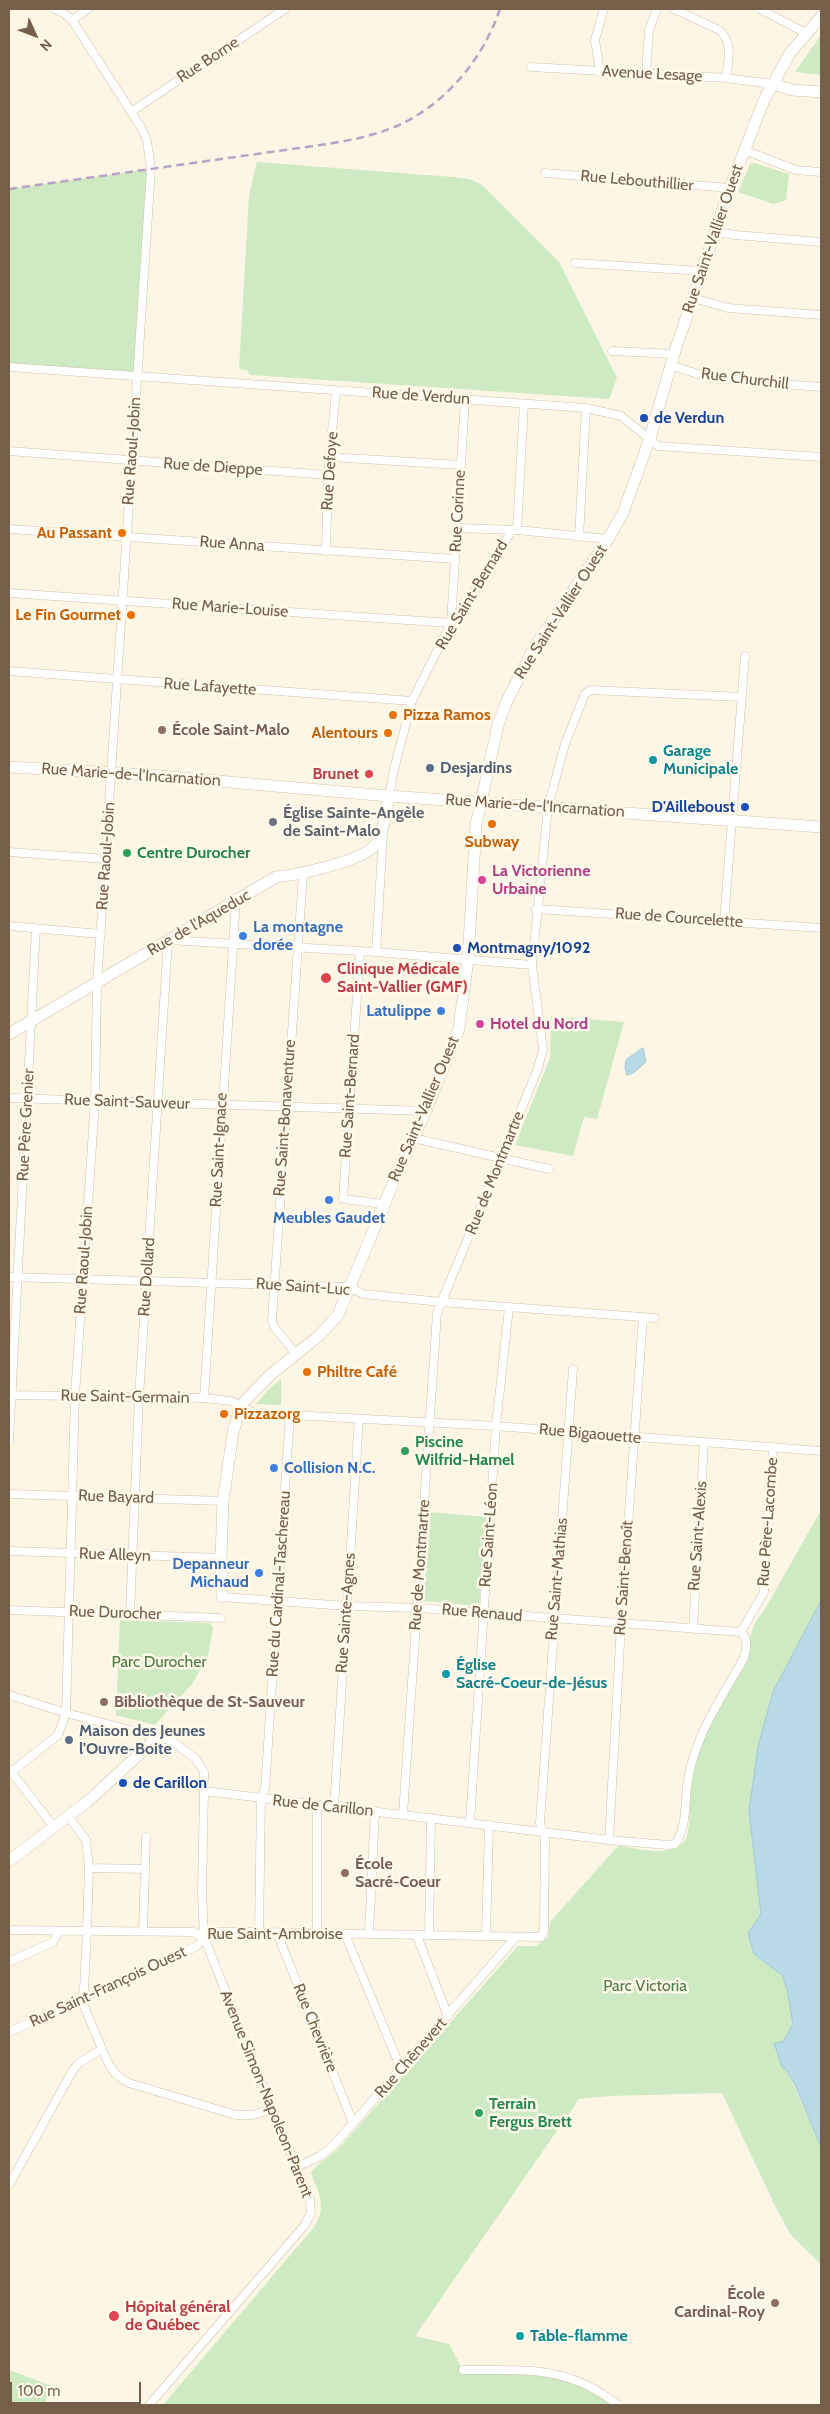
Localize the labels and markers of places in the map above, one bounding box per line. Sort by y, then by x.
place label: de Verdun [654,408,724,428]
marker: de Verdun [638,412,650,424]
place label: Au Passant [37,523,112,543]
marker: Au Passant [116,527,128,539]
place label: Le Fin Gourmet [15,605,121,625]
marker: Le Fin Gourmet [125,609,137,621]
place label: Pizza Ramos [403,705,491,725]
marker: Pizza Ramos [387,709,399,721]
place label: École Saint-Malo [172,720,290,740]
place label: Alentours [312,723,378,743]
marker: École Saint-Malo [156,724,168,736]
marker: Alentours [382,727,394,739]
place label: Garage Municipale [663,741,738,779]
marker: Garage Municipale [647,754,659,766]
place label: Desjardins [440,758,512,778]
marker: Desjardins [424,762,436,774]
place label: Brunet [312,764,359,784]
marker: Brunet [363,768,375,780]
place label: D'Ailleboust [651,797,735,817]
marker: D'Ailleboust [739,801,751,813]
place label: Église Sainte-Angèle de Saint-Malo [283,803,424,841]
marker: Église Sainte-Angèle de Saint-Malo [267,816,279,828]
marker: Subway [486,818,498,830]
place label: Subway [465,832,519,852]
place label: Centre Durocher [137,843,250,863]
marker: Centre Durocher [121,847,133,859]
place label: La Victorienne Urbaine [492,861,590,899]
marker: La Victorienne Urbaine [476,874,488,886]
place label: La montagne dorée [253,917,343,955]
marker: La montagne dorée [237,930,249,942]
place label: Montmagny/1092 [467,938,590,958]
marker: Montmagny/1092 [451,942,463,954]
place label: Clinique Médicale Saint-Vallier (GMF) [337,959,468,997]
marker: Clinique Médicale Saint-Vallier (GMF) [319,971,333,985]
place label: Latulippe [366,1001,431,1021]
marker: Latulippe [435,1005,447,1017]
place label: Hotel du Nord [490,1014,588,1034]
marker: Hotel du Nord [474,1018,486,1030]
marker: Meubles Gaudet [323,1194,335,1206]
place label: Meubles Gaudet [273,1208,385,1228]
place label: Philtre Café [317,1362,397,1382]
marker: Philtre Café [301,1366,313,1378]
place label: Pizzazorg [234,1404,300,1424]
marker: Pizzazorg [218,1408,230,1420]
place label: Piscine Wilfrid-Hamel [415,1432,515,1470]
marker: Piscine Wilfrid-Hamel [399,1445,411,1457]
place label: Collision N.C. [284,1458,375,1478]
marker: Collision N.C. [268,1462,280,1474]
place label: Depanneur Michaud [172,1554,249,1592]
marker: Depanneur Michaud [253,1567,265,1579]
place label: Église Sacré-Coeur-de-Jésus [456,1655,607,1693]
marker: Église Sacré-Coeur-de-Jésus [440,1668,452,1680]
place label: Bibliothèque de St-Sauveur [114,1692,305,1712]
marker: Bibliothèque de St-Sauveur [98,1696,110,1708]
place label: Maison des Jeunes l'Ouvre-Boite [79,1721,205,1759]
marker: Maison des Jeunes l'Ouvre-Boite [63,1734,75,1746]
place label: de Carillon [133,1773,207,1793]
marker: de Carillon [117,1777,129,1789]
place label: École Sacré-Coeur [355,1854,441,1892]
marker: École Sacré-Coeur [339,1867,351,1879]
place label: Terrain Fergus Brett [489,2094,572,2132]
marker: Terrain Fergus Brett [473,2107,485,2119]
place label: École Cardinal-Roy [674,2284,765,2322]
place label: Hôpital général de Québec [125,2297,230,2335]
marker: École Cardinal-Roy [769,2297,781,2309]
marker: Hôpital général de Québec [107,2309,121,2323]
place label: Table-flamme [530,2326,628,2346]
marker: Table-flamme [514,2330,526,2342]

